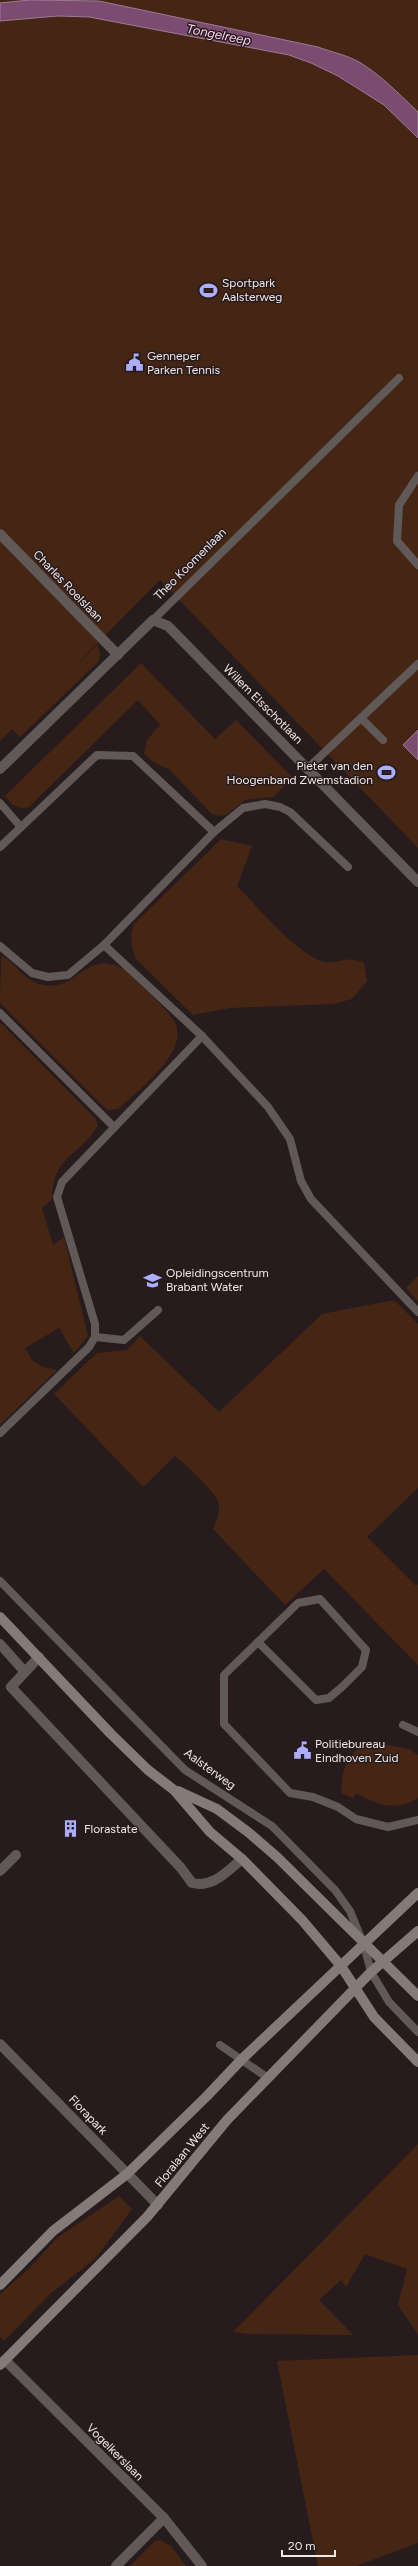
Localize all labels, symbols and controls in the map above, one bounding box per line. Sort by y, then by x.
water label: Tongelreep [186,21,253,48]
place label: Sportpark Aalsterweg [222,276,282,304]
sports icon: Sportpark Aalsterweg [199,280,219,300]
place label: Genneper Parken Tennis [147,349,221,377]
public building icon: Genneper Parken Tennis [124,353,144,373]
street label: Theo Koomenlaan [151,525,229,603]
street label: Charles Roelslaan [30,547,106,625]
street label: Willem Elsschotlaan [220,661,306,747]
place label: Pieter van den Hoogenband Zwemstadion [227,759,373,787]
sports icon: Pieter van den Hoogenband Zwemstadion [376,763,396,783]
place label: Opleidingscentrum Brabant Water [166,1266,269,1294]
school or university icon: Opleidingscentrum Brabant Water [143,1270,163,1290]
place label: Politiebureau Eindhoven Zuid [315,1737,399,1765]
public building icon: Politiebureau Eindhoven Zuid [292,1741,312,1761]
street label: Aalsterweg [181,1746,239,1792]
building icon: Florastate [61,1819,81,1839]
place label: Florastate [84,1822,138,1836]
street label: Florapark [66,2092,110,2138]
street label: Floralaan West [152,2120,212,2190]
street label: Vogelkerslaan [84,2421,147,2484]
scale bar [282,2532,335,2558]
text: 20 m [288,2539,316,2553]

